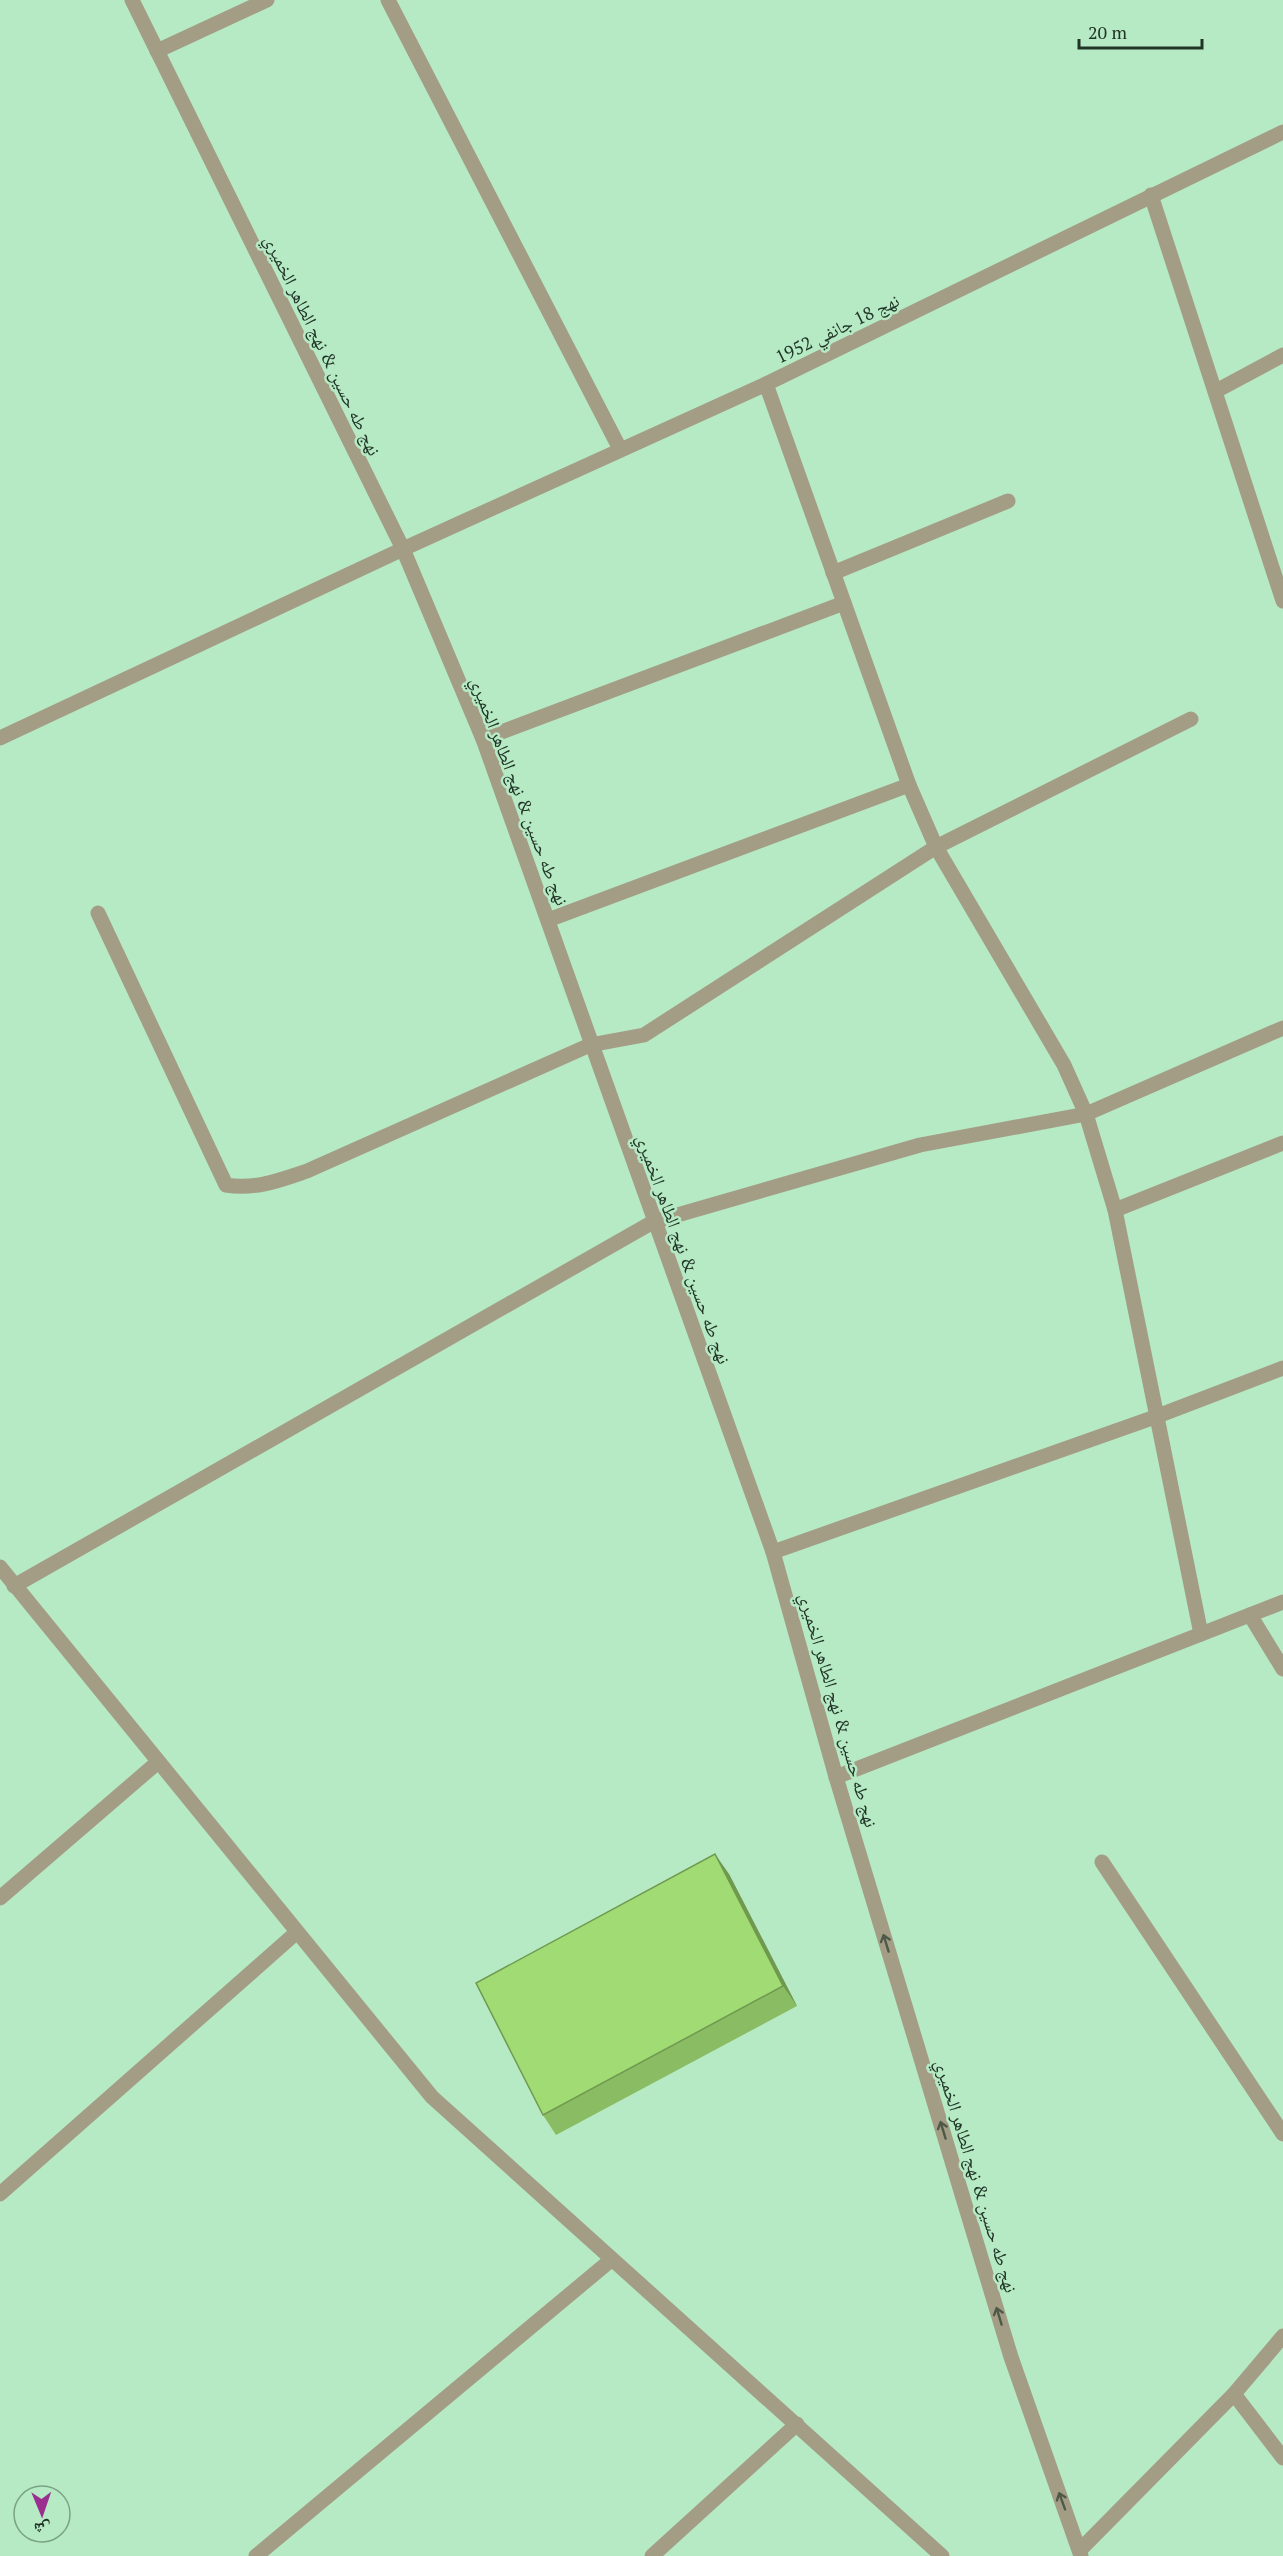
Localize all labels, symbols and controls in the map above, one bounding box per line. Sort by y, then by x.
scale bar [1079,12,1202,50]
text: 20 m [1088,20,1128,44]
street label: نهج طه حسين & نهج الطاهر الخميري [256,231,387,461]
street label: نهج 18 جانفي 1952 [771,288,904,372]
street label: نهج طه حسين & نهج الطاهر الخميري [462,673,575,910]
street label: نهج طه حسين & نهج الطاهر الخميري [628,1131,737,1368]
street label: نهج طه حسين & نهج الطاهر الخميري [791,1590,884,1831]
one-way arrow [880,1934,891,1953]
street label: نهج طه حسين & نهج الطاهر الخميري [927,2056,1024,2297]
one-way arrow [936,2121,947,2140]
one-way arrow [993,2307,1004,2326]
north arrow [12,2484,72,2544]
one-way arrow [1055,2492,1066,2511]
text: ش [34,2518,51,2540]

